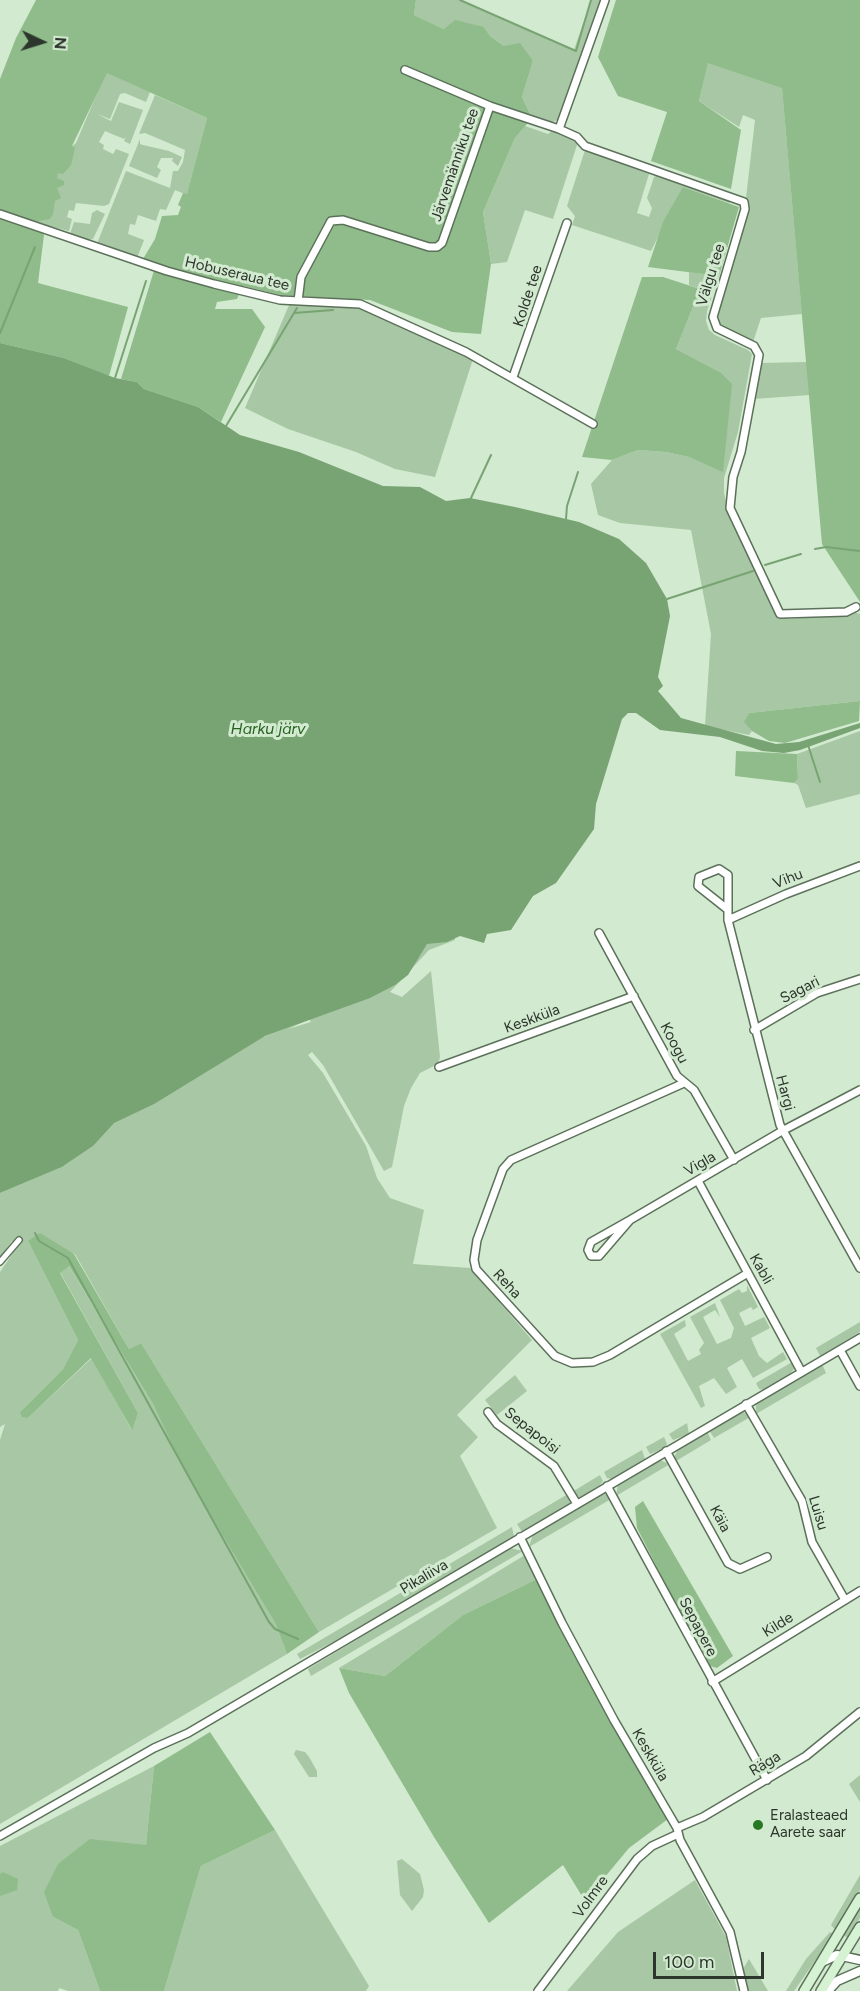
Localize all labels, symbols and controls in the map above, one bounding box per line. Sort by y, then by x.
north arrow [12,12,72,72]
text: N [51,36,70,50]
street label: Järvemänniku tee [427,106,483,224]
street label: Välgu tee [693,242,729,308]
street label: Hobuseraua tee [183,253,291,295]
street label: Kolde tee [510,263,546,329]
water label: Harku järv [231,719,305,739]
street label: Vihu [770,865,806,893]
street label: Sagari [777,972,823,1008]
street label: Keskküla [502,1001,562,1037]
street label: Koogu [656,1020,692,1066]
street label: Hargi [772,1073,798,1113]
street label: Vigla [681,1148,719,1180]
street label: Kabli [745,1251,777,1287]
street label: Reha [489,1266,525,1302]
street label: Sepapoisi [501,1404,563,1458]
street label: Luisu [804,1494,832,1532]
street label: Käia [706,1502,734,1536]
street label: Pikaliiva [397,1556,451,1598]
street label: Sepapere [675,1594,721,1660]
street label: Kilde [759,1609,797,1641]
street label: Keskküla [628,1725,672,1785]
street label: Räga [746,1748,784,1780]
place label: Eralasteaed Aarete saar [770,1807,848,1842]
marker: Eralasteaed Aarete saar [751,1818,765,1832]
street label: Volmre [570,1872,612,1922]
scale bar [656,1940,767,1978]
text: 100 m [664,1951,714,1973]

